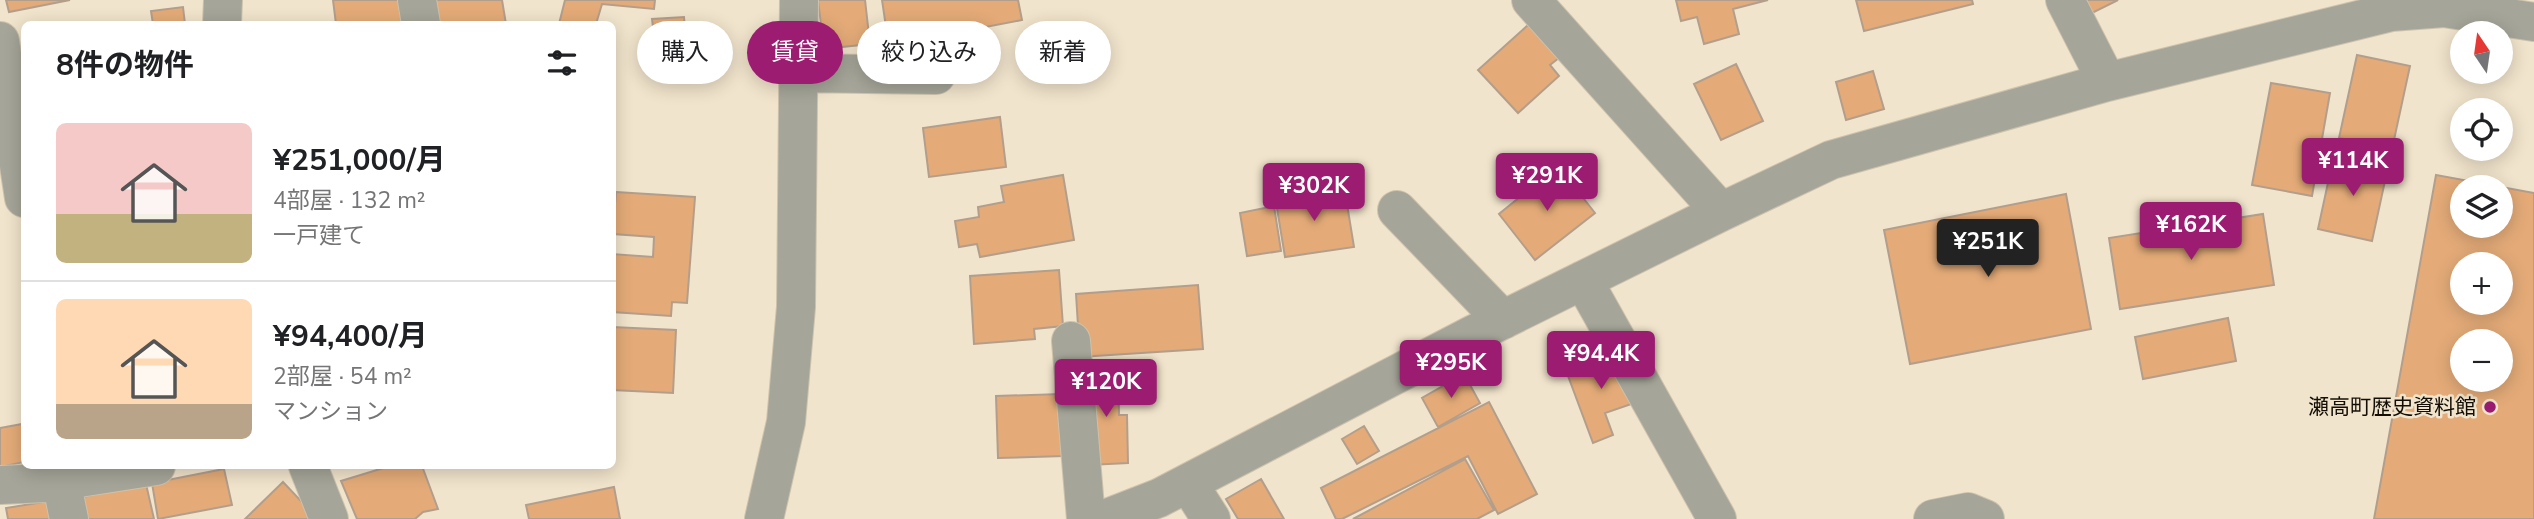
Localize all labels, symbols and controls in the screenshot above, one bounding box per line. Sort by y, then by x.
chip: 購入 [637,21,733,84]
chip: 賃貸 [747,21,843,84]
chip: 絞り込み [857,21,1001,84]
chip: 新着 [1015,21,1111,84]
north arrow [2450,21,2513,84]
map controls [2450,21,2513,392]
icon: filters [543,44,581,82]
text: 8件の物件 [56,45,194,86]
button: locate [2450,98,2513,161]
pin: ¥114K [2304,138,2402,198]
text: ¥251,000/月 [273,140,446,181]
text: ¥114K [2318,145,2388,176]
icon: home [112,151,196,235]
pin: ¥291K [1498,154,1596,213]
text: ¥291K [1512,160,1582,191]
pin: ¥302K [1265,164,1363,223]
text: ¥302K [1279,170,1349,201]
button: layers [2450,175,2513,238]
text: 4部屋 · 132 m² [273,185,426,216]
pin: ¥162K [2142,202,2240,262]
text: ¥162K [2156,209,2226,240]
pin: ¥251K [1939,219,2037,279]
text: 一戸建て [273,220,365,251]
text: ¥251K [1953,226,2023,257]
button: + [2450,252,2513,315]
text: ¥94,400/月 [273,316,428,357]
icon: home [112,327,196,411]
button: − [2450,329,2513,392]
pin: ¥94.4K [1544,332,1658,391]
text: ¥94.4K [1563,338,1639,369]
pin: ¥295K [1402,340,1500,400]
text: ¥295K [1416,347,1486,378]
pin: ¥120K [1057,360,1155,419]
text: 2部屋 · 54 m² [273,361,412,392]
text: ¥120K [1071,366,1141,397]
place label: 瀬高町歴史資料館 [2308,393,2476,421]
text: マンション [273,396,388,427]
marker: 瀬高町歴史資料館 [2482,399,2498,415]

